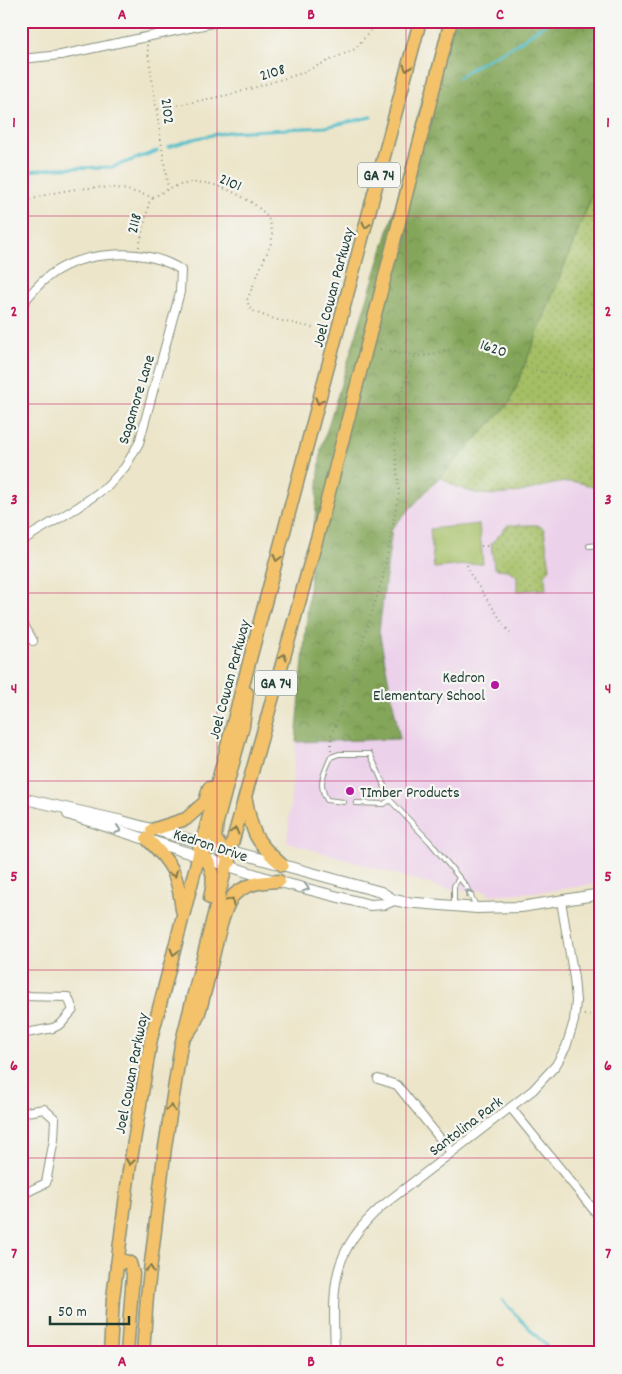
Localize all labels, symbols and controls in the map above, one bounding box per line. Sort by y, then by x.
text: A [118,4,127,27]
text: B [307,4,315,27]
text: C [496,4,504,27]
street label: 2108 [257,59,288,88]
one-way arrow [403,64,413,72]
street label: 2102 [154,97,180,126]
text: 1 [12,112,16,135]
text: 1 [606,112,610,135]
road number: GA 74 [358,162,400,188]
street label: 2101 [215,168,245,198]
street label: 2118 [122,211,149,236]
one-way arrow [361,221,372,230]
street label: Joel Cowan Parkway [307,225,362,350]
text: 2 [11,301,18,324]
text: 2 [605,301,612,324]
street label: 1620 [477,334,510,364]
street label: Sagamore Lane [113,352,162,447]
one-way arrow [314,396,324,404]
text: 3 [10,489,18,512]
text: 3 [604,489,612,512]
one-way arrow [272,553,283,562]
street label: Joel Cowan Parkway [203,617,258,742]
one-way arrow [278,654,288,662]
place label: Kedron Elementary School [373,667,485,708]
road number: GA 74 [255,670,297,696]
text: 4 [11,678,17,701]
text: 4 [605,678,611,701]
marker: Kedron Elementary School [489,679,501,691]
place label: TImber Products [360,782,460,805]
marker: TImber Products [344,785,356,797]
one-way arrow [113,824,121,834]
street label: Kedron Drive [170,824,250,869]
one-way arrow [230,827,240,835]
text: 5 [10,866,18,889]
text: 5 [604,866,612,889]
one-way arrow [168,869,179,878]
one-way arrow [302,883,310,893]
one-way arrow [465,889,475,898]
one-way arrow [224,897,234,906]
one-way arrow [169,948,179,956]
street label: Joel Cowan Parkway [109,1010,156,1136]
text: 6 [10,1055,18,1078]
text: 6 [604,1055,612,1078]
street label: Santolina Park [425,1091,508,1163]
one-way arrow [165,1104,175,1113]
one-way arrow [126,1158,136,1167]
text: 7 [11,1243,17,1266]
text: 7 [605,1243,611,1266]
one-way arrow [144,1265,155,1273]
scale bar [50,1294,129,1326]
text: 50 m [58,1302,87,1324]
text: A [118,1351,127,1374]
text: B [307,1351,315,1374]
text: C [496,1351,504,1374]

